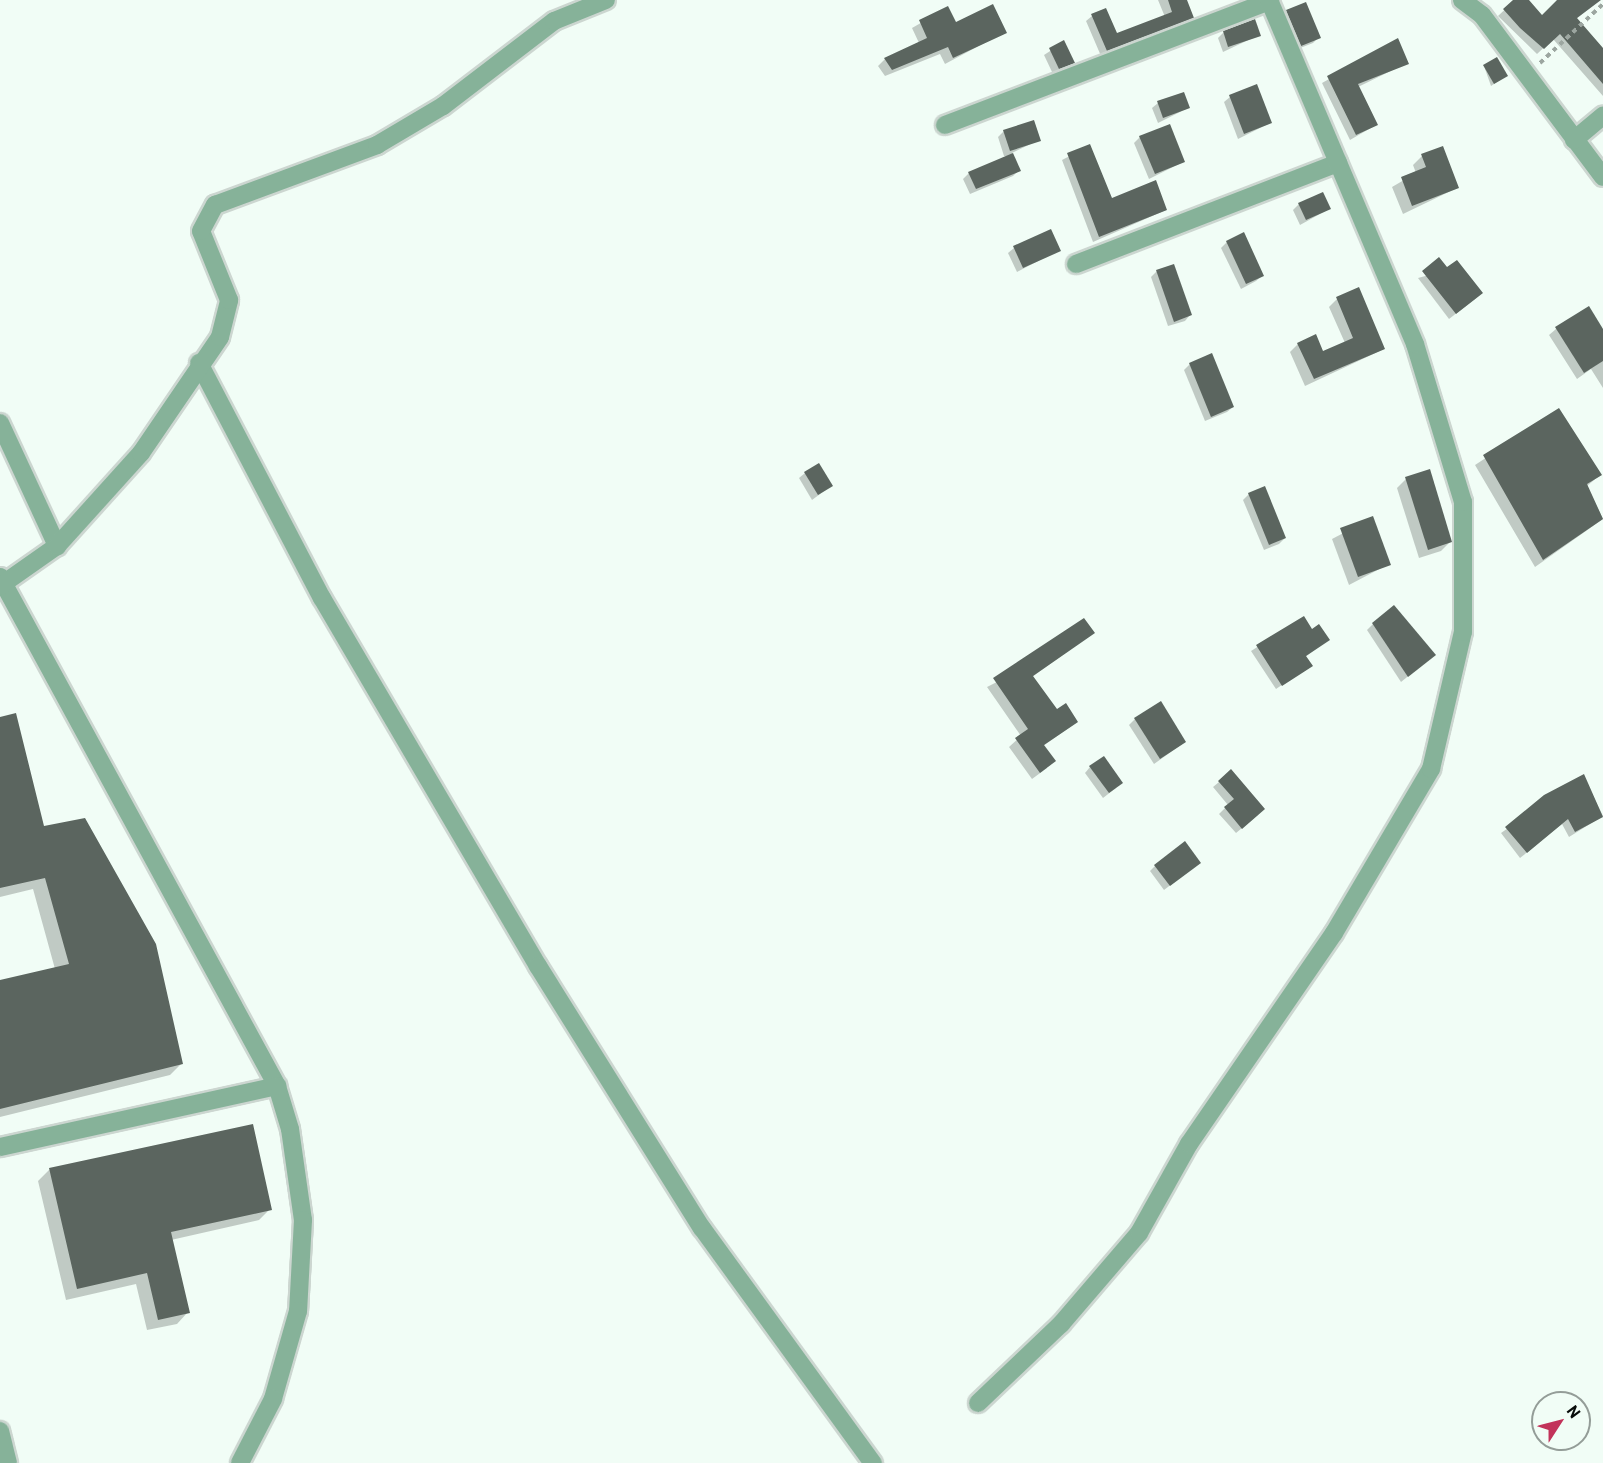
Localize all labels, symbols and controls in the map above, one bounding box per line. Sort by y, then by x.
north arrow [1531,1391,1591,1451]
text: N [1564,1401,1585,1421]

